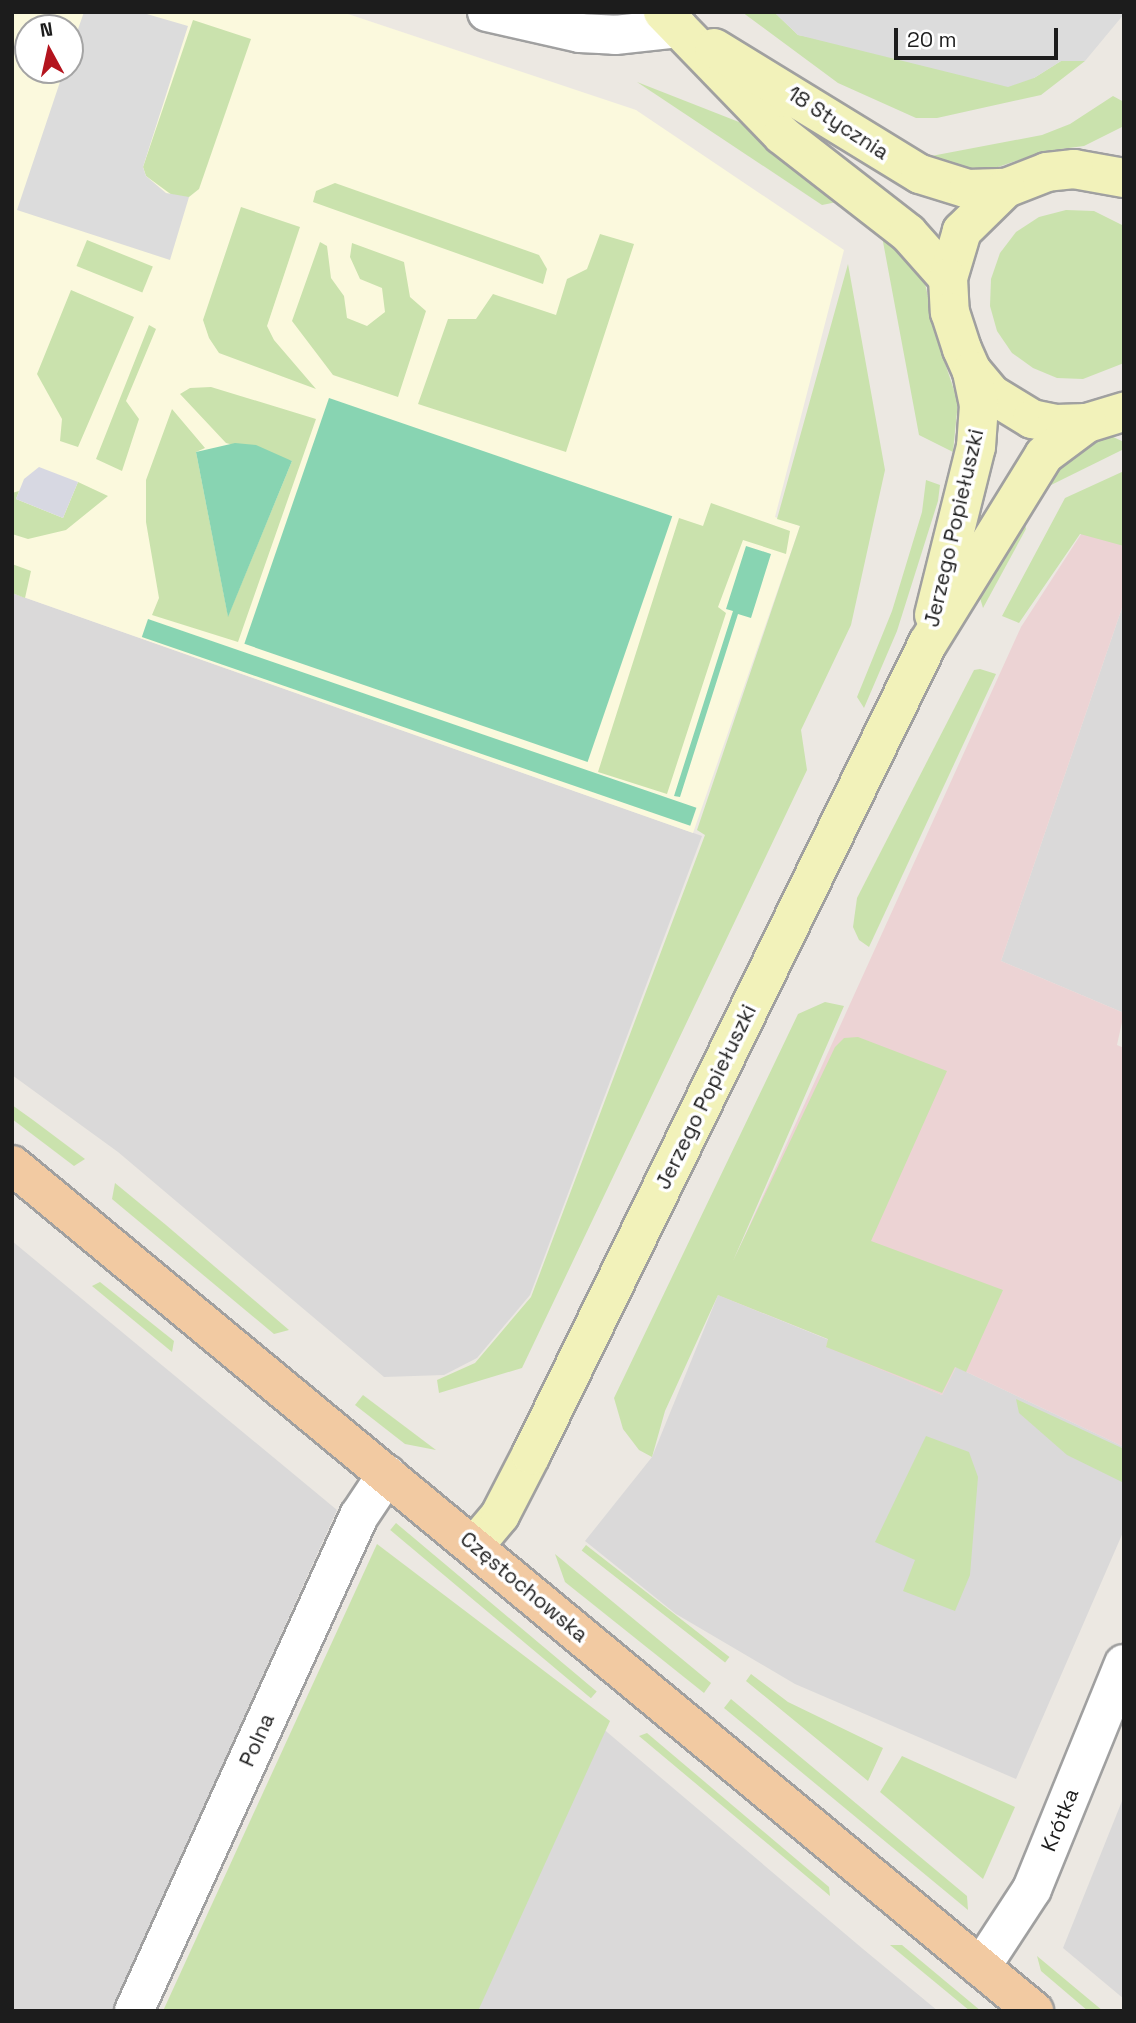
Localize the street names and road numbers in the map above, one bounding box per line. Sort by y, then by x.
street label: 18 Stycznia [783,81,893,165]
street label: Jerzego Popiełuszki [919,427,989,629]
street label: Jerzego Popiełuszki [650,1000,762,1194]
street label: Częstochowska [455,1526,593,1648]
street label: Polna [234,1710,280,1770]
street label: Krótka [1036,1785,1084,1855]

